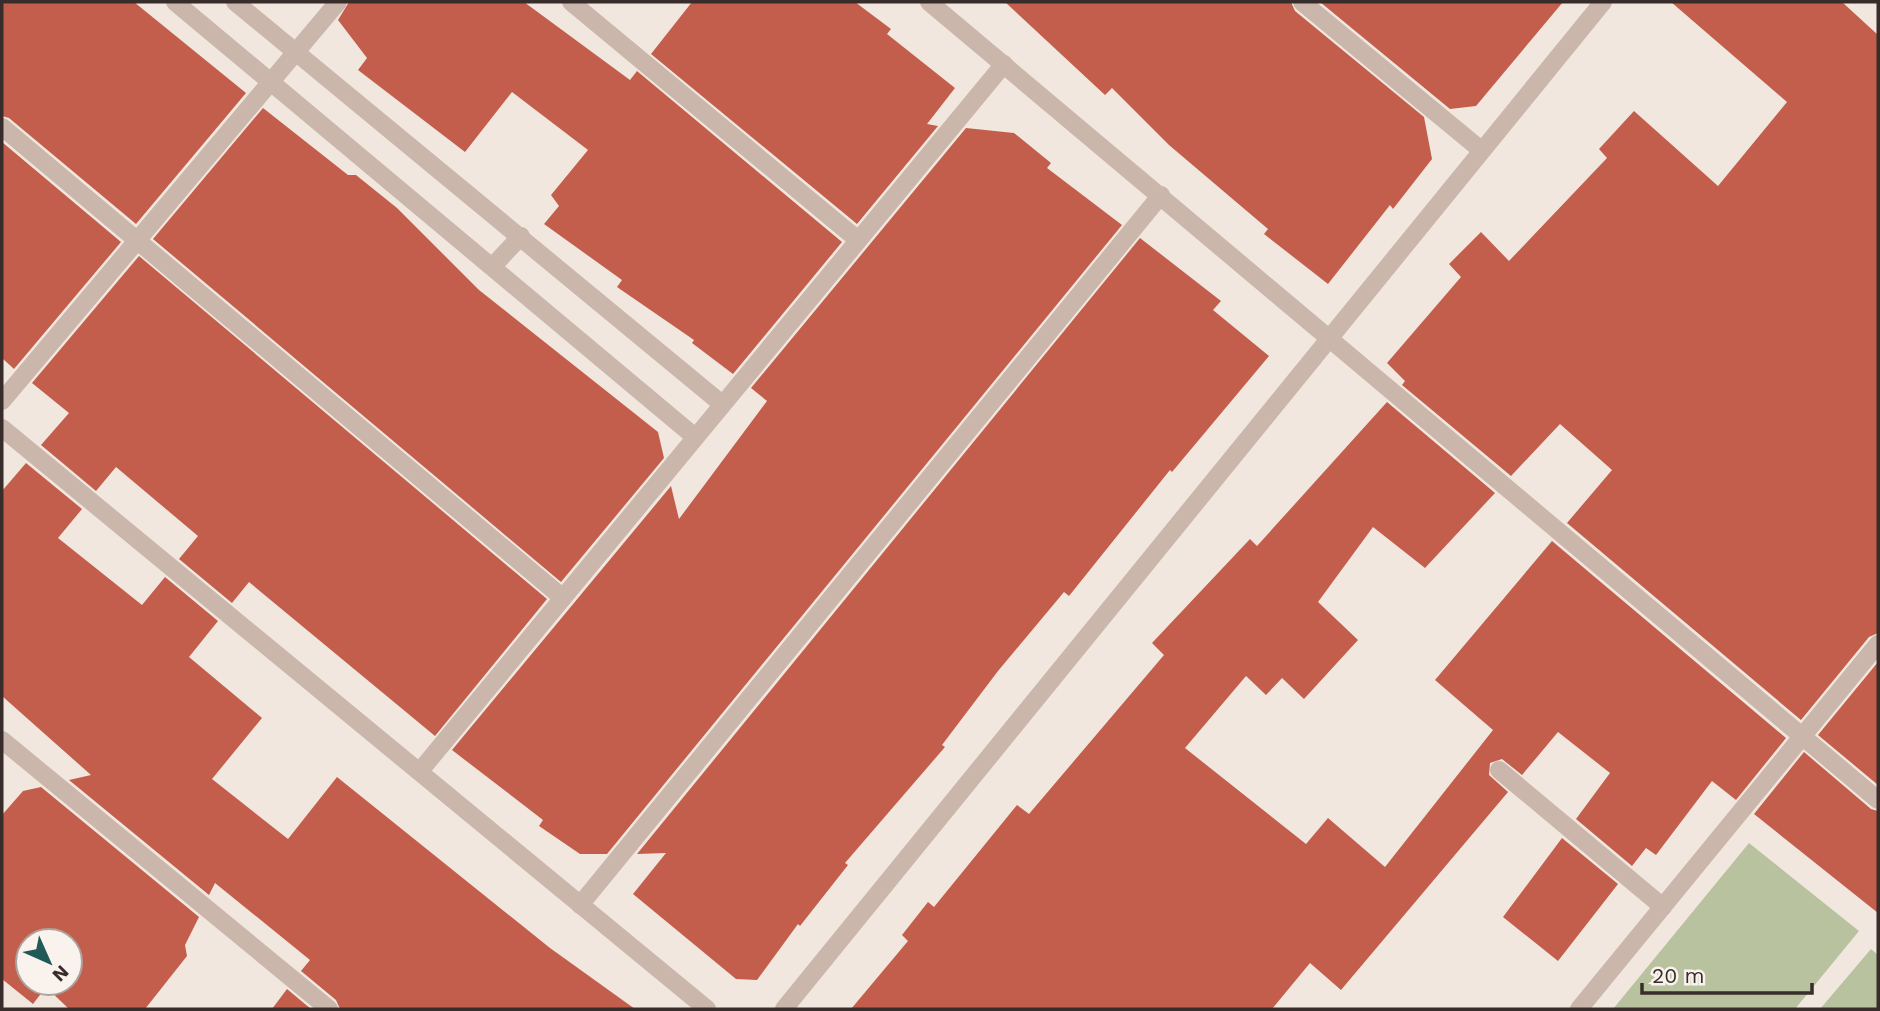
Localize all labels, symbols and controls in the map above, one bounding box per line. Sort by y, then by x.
north arrow [14,927,84,997]
scale bar [1642,951,1812,995]
text: N [48,961,74,987]
text: 20 m [1652,963,1704,988]

